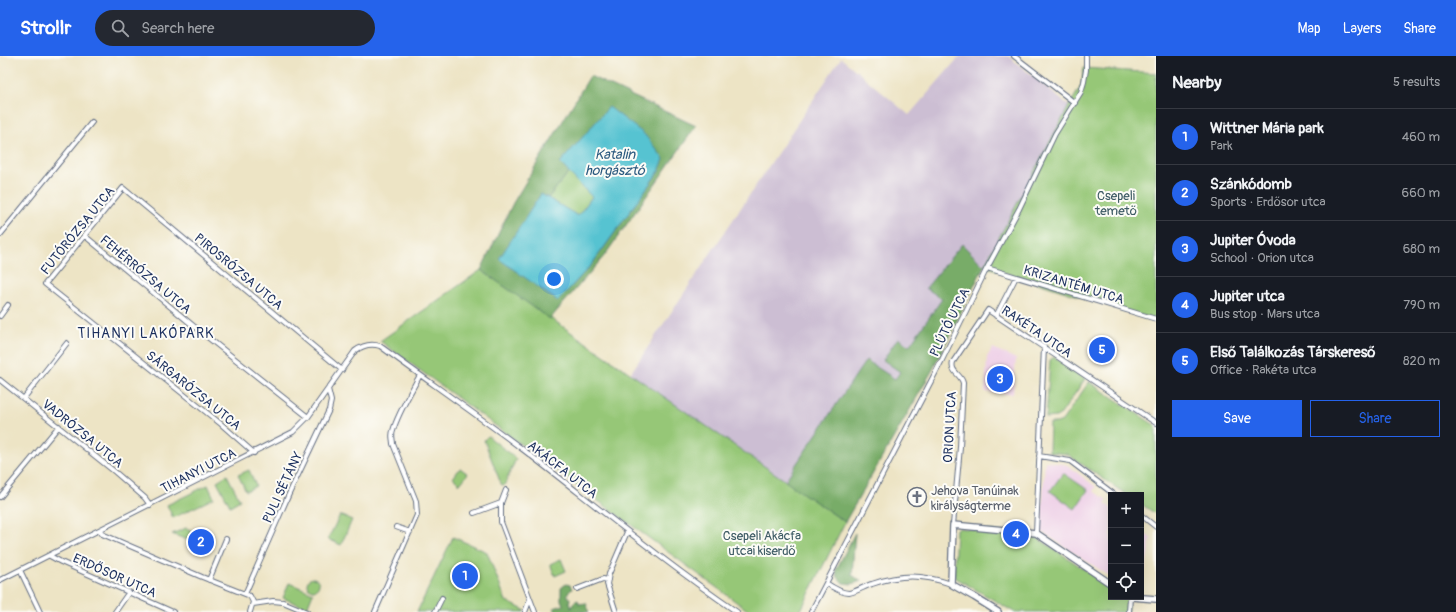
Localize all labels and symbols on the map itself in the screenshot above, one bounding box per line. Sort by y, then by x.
water label: Katalin horgásztó [585,146,646,179]
street label: FUTÓRÓZSA UTCA [37,183,119,278]
park label: Csepeli temető [1094,188,1137,219]
street label: PIROSRÓZSA UTCA [191,230,286,314]
street label: FEHÉRRÓZSA UTCA [97,232,195,318]
street label: KRIZANTÉM UTCA [1022,262,1126,308]
your location [544,269,564,289]
street label: PLÚTÓ UTCA [926,285,974,359]
street label: RAKÉTA UTCA [998,302,1075,362]
district label: TIHANYI LAKÓPARK [78,324,214,342]
pin: 5 [1089,335,1115,365]
street label: SÁRGARÓZSA UTCA [143,348,244,434]
pin: 3 [987,364,1013,394]
street label: ORION UTCA [940,390,960,463]
street label: VADRÓZSA UTCA [39,396,127,472]
street label: AKÁCFA UTCA [524,437,601,502]
street label: TIHANYI UTCA [158,445,239,497]
street label: PULI SÉTÁNY [259,449,307,526]
place label: Jehova Tanúinak királyságterme [931,483,1019,514]
church icon: Jehova Tanúinak királyságterme [906,486,928,508]
pin: 4 [1003,519,1029,549]
pin: 2 [188,527,214,557]
park label: Csepeli Akácfa utcai kiserdő [723,528,801,559]
street label: ERDŐSOR UTCA [70,550,159,602]
pin: 1 [452,561,478,591]

